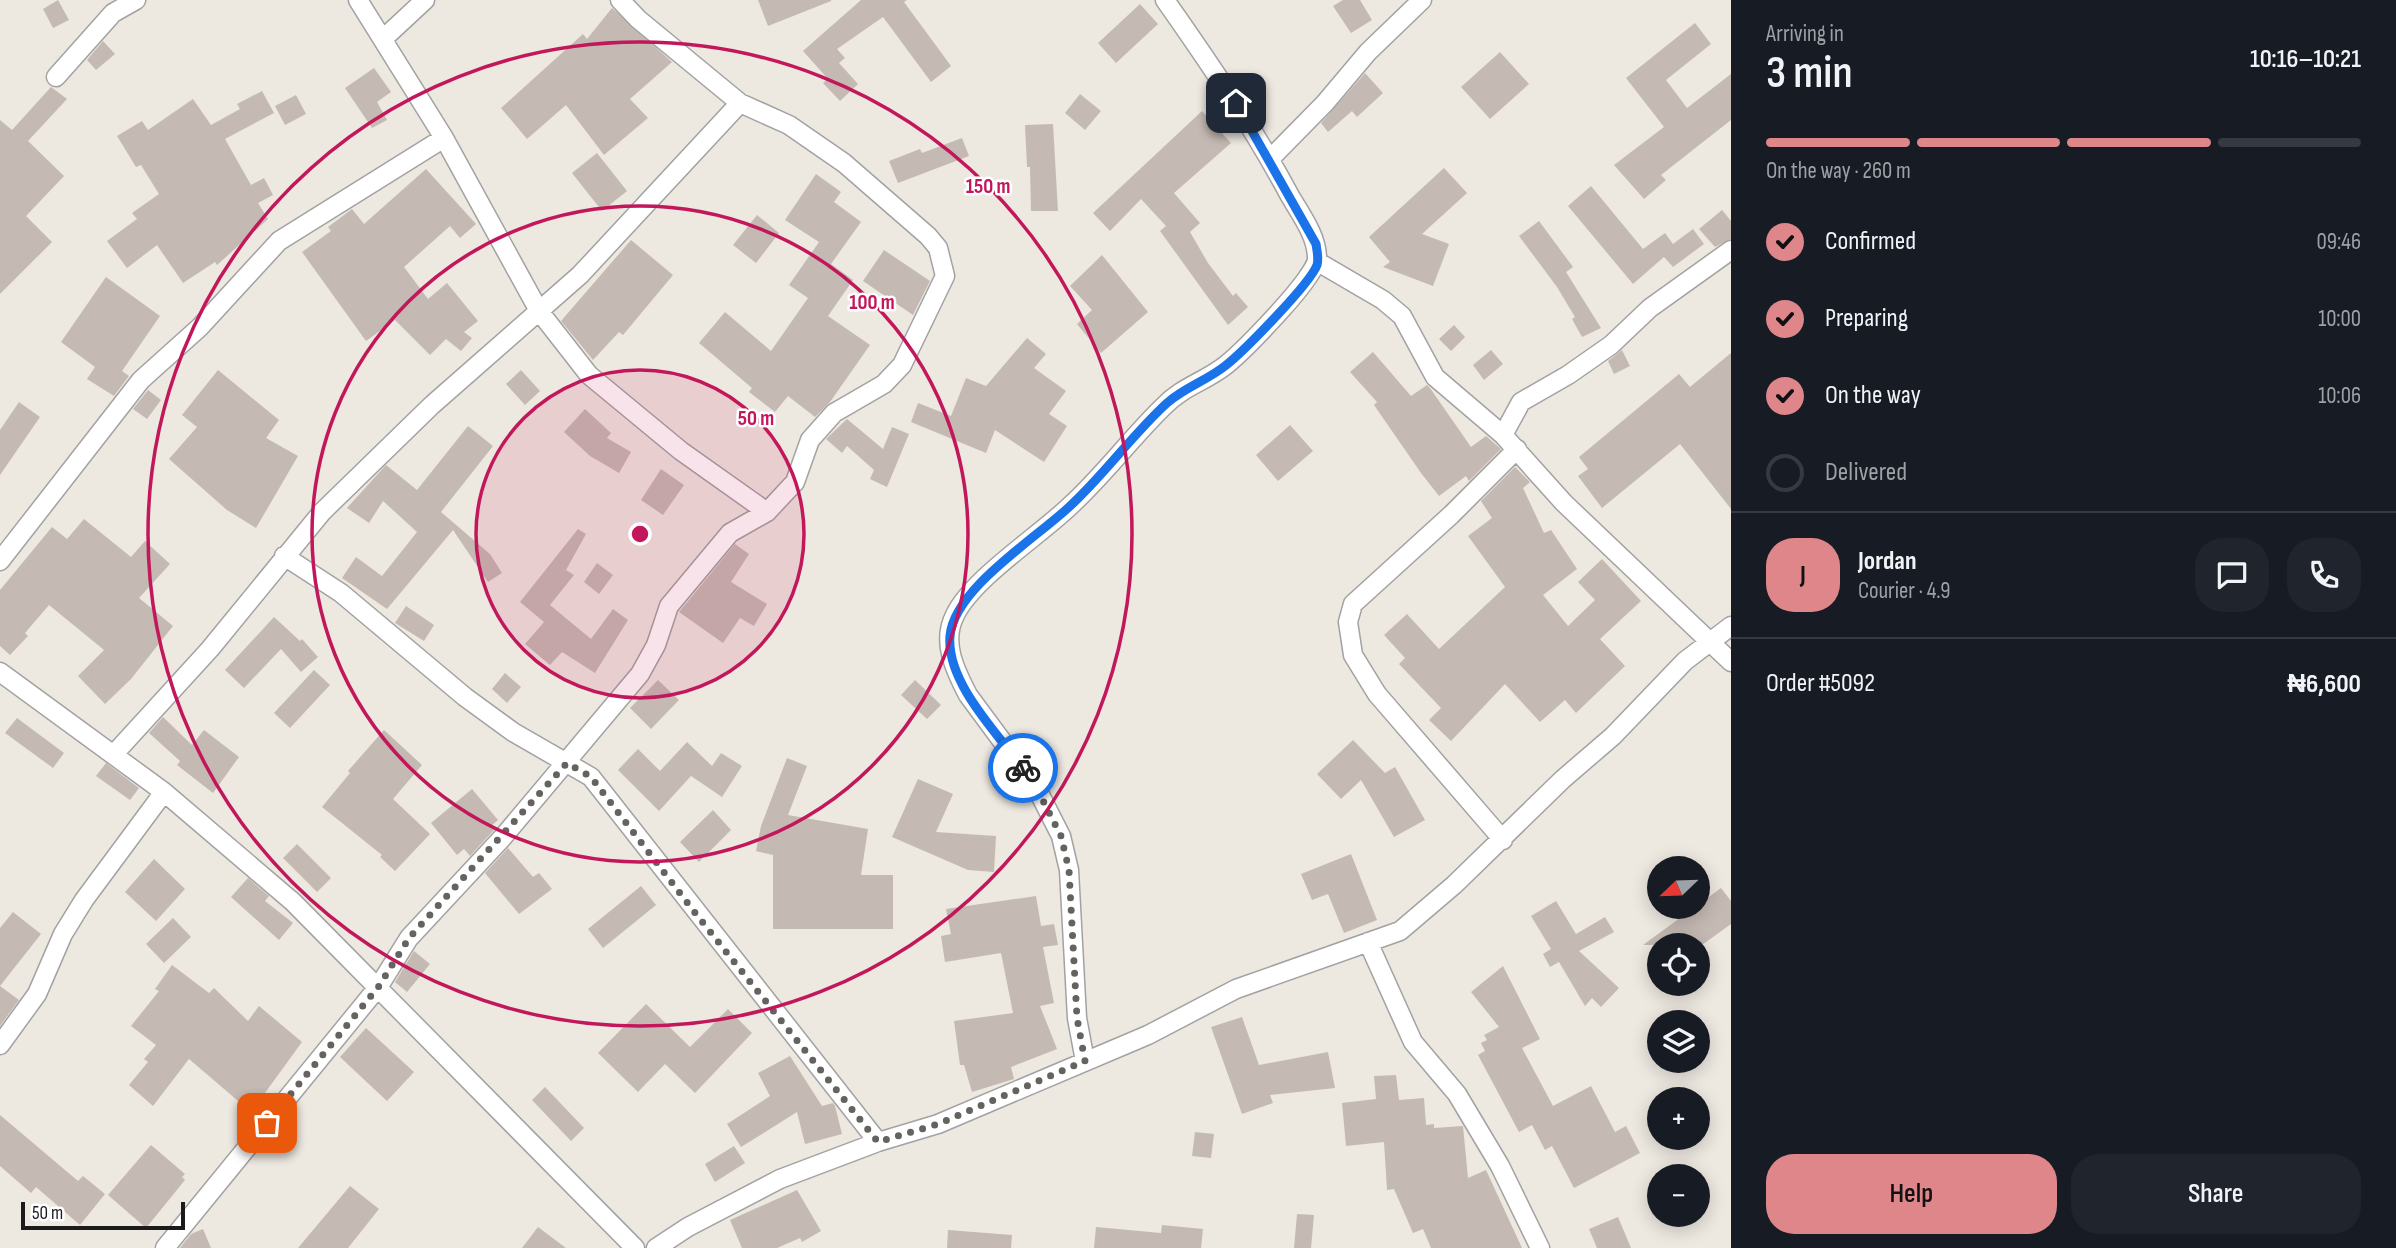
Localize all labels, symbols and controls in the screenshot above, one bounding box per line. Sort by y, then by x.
text: Arriving in [1766,20,1844,48]
text: 10:16–10:21 [2250,44,2361,75]
text: 3 min [1766,46,1853,101]
pin [1206,73,1266,133]
icon: home [1217,84,1255,122]
text: On the way · 260 m [1766,157,1911,185]
text: 150 m [966,174,1010,199]
icon: check [1766,223,1804,261]
text: Confirmed [1825,226,1916,257]
text: 09:46 [2317,228,2361,256]
text: 100 m [849,290,895,315]
icon: check [1766,300,1804,338]
text: Preparing [1825,303,1908,334]
text: 10:00 [2318,305,2361,333]
icon: check [1766,377,1804,415]
text: On the way [1825,380,1921,411]
text: 10:06 [2318,382,2361,410]
text: 50 m [738,406,774,431]
text: Delivered [1825,457,1907,488]
centre of rings [628,522,652,546]
button: chat [2195,538,2269,612]
button: phone [2287,538,2361,612]
text: Jordan [1858,546,1916,577]
text: J [1800,560,1806,591]
text: Courier · 4.9 [1858,577,1950,605]
text: Order #5092 [1766,668,1875,699]
text: ₦6,600 [2287,669,2361,700]
courier [988,733,1058,803]
icon: bike [1004,749,1042,787]
north arrow [1647,856,1710,919]
map controls [1647,856,1710,1227]
button: locate [1647,933,1710,996]
button: layers [1647,1010,1710,1073]
button: + [1647,1087,1710,1150]
pin [237,1093,297,1153]
icon: bag [248,1104,286,1142]
button: Help [1766,1154,2057,1234]
button: Share [2071,1154,2361,1234]
button: − [1647,1164,1710,1227]
scale bar [21,1199,186,1231]
text: 50 m [32,1202,63,1225]

